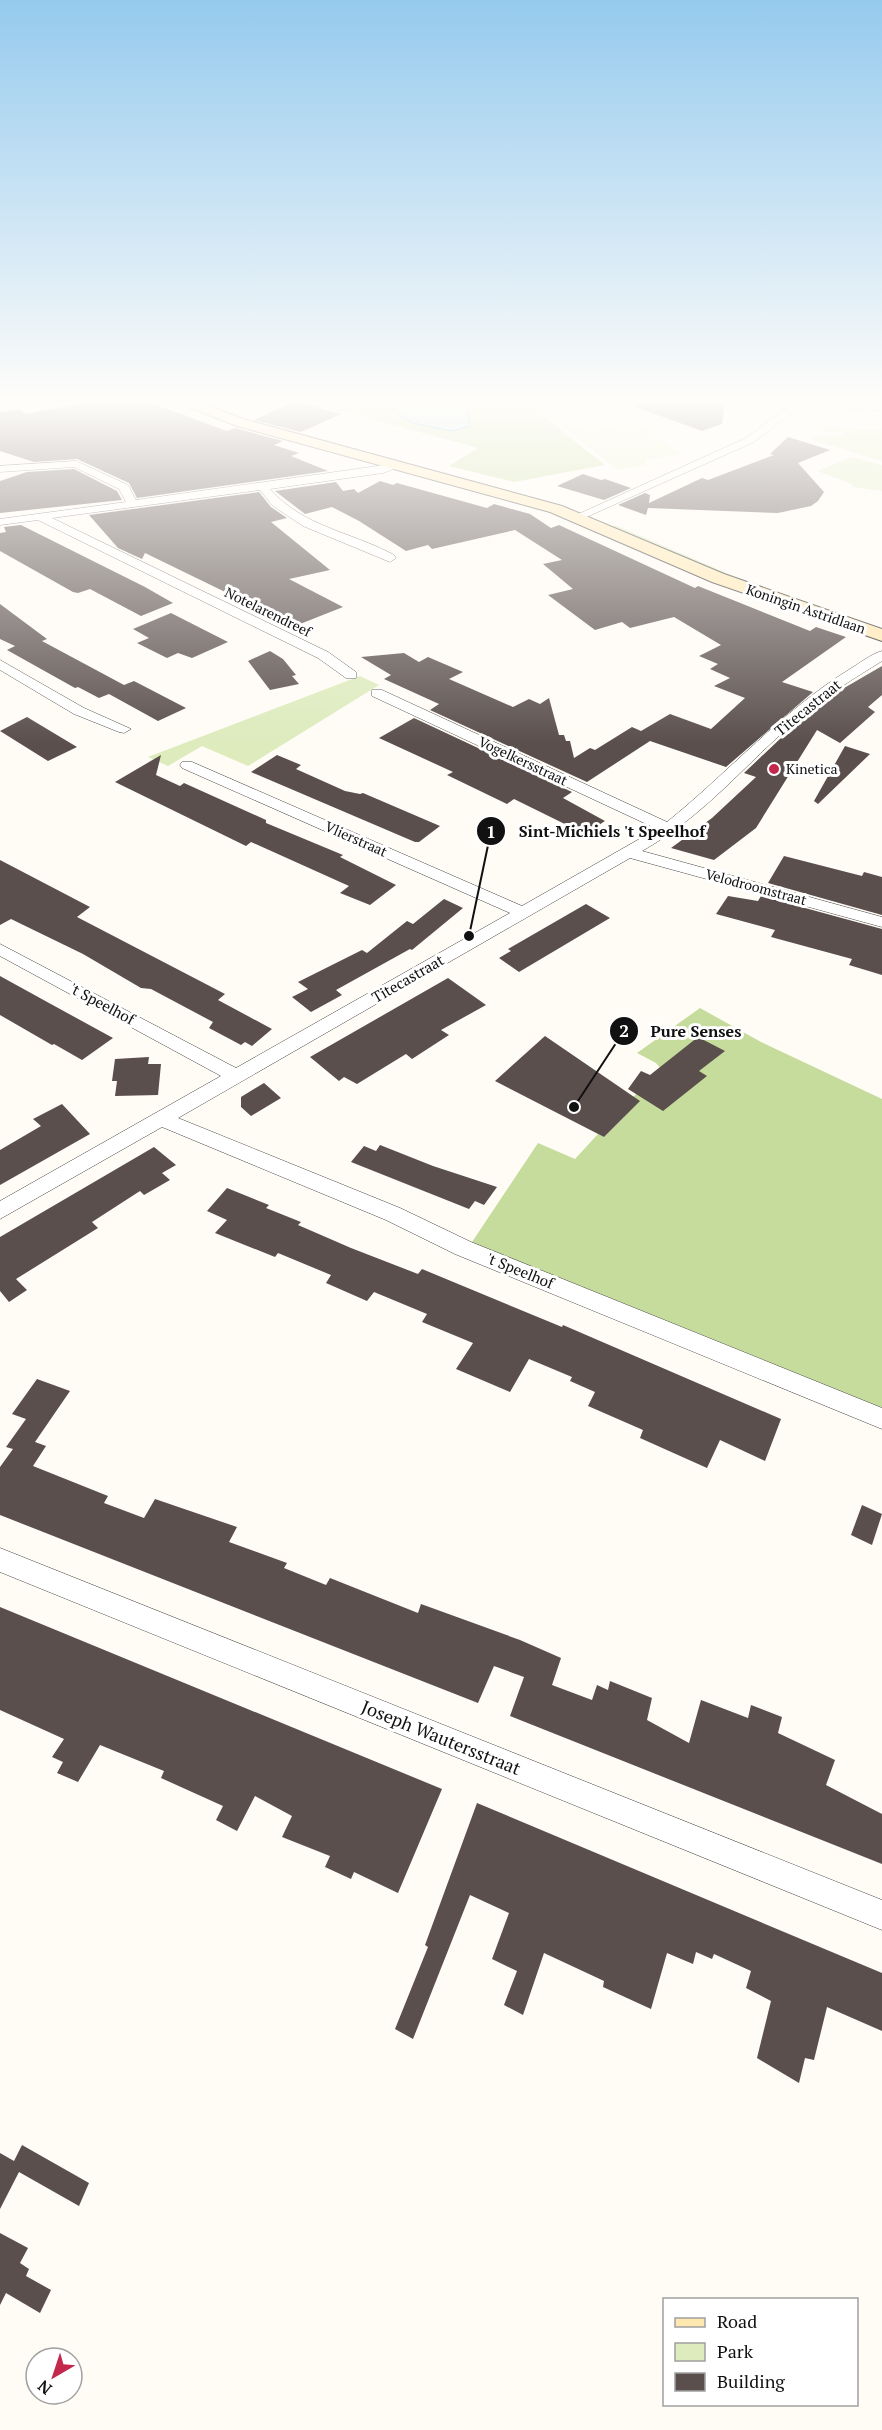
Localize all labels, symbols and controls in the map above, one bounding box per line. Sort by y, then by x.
street label: Koningin Astridlaan [744,579,869,638]
street label: Notelarendreef [222,582,316,641]
street label: Titecastraat [770,674,845,740]
street label: Vogelkersstraat [476,732,572,790]
place label: Kinetica [786,759,838,778]
marker: Kinetica [767,762,781,776]
callout: Sint-Michiels 't Speelhof [476,814,717,848]
street label: Vlierstraat [322,816,391,861]
text: 1 [486,819,496,843]
text: Sint-Michiels 't Speelhof [519,820,707,842]
street label: Velodroomstraat [703,864,810,909]
street label: Titecastraat [368,949,448,1007]
street label: 't Speelhof [66,978,139,1029]
callout: Pure Senses [609,1014,754,1048]
text: 2 [619,1018,629,1042]
text: Pure Senses [651,1020,741,1042]
street label: 't Speelhof [484,1248,558,1293]
street label: Joseph Wautersstraat [358,1694,525,1780]
legend [663,2298,858,2406]
text: Road [717,2309,757,2333]
text: Park [717,2339,754,2363]
north arrow [24,2346,84,2406]
text: Building [717,2369,785,2393]
text: N [33,2375,56,2400]

